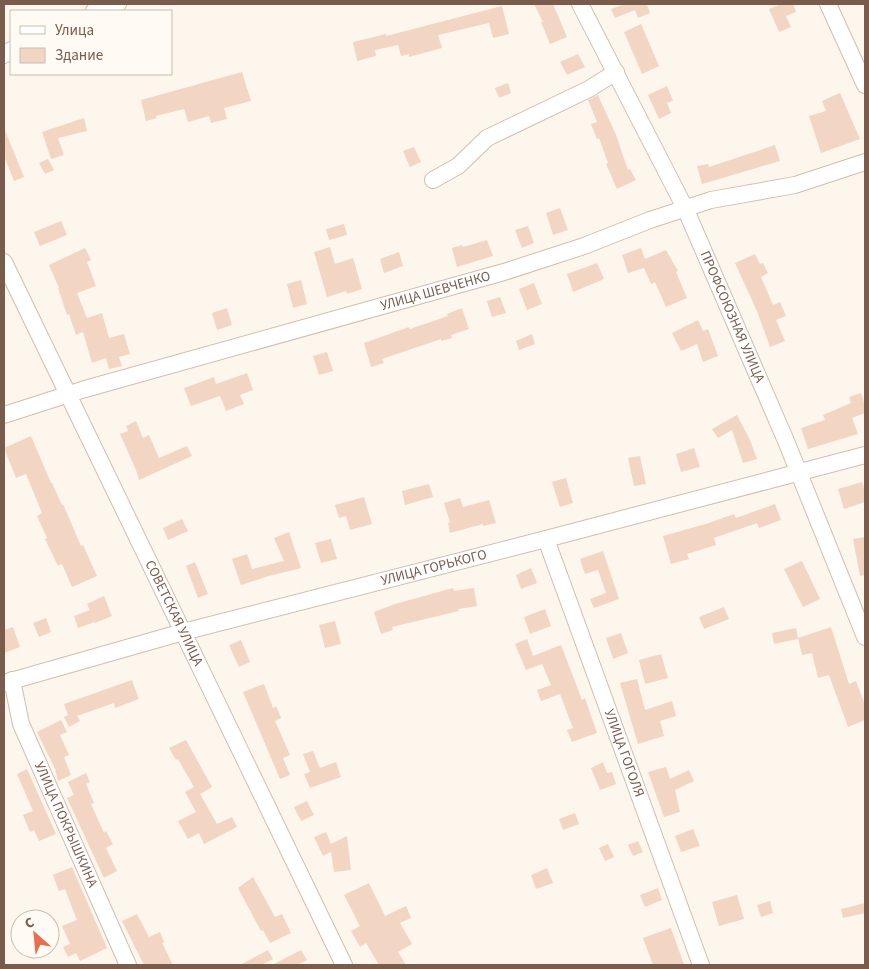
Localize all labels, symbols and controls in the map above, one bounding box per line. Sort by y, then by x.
legend [10,10,172,75]
text: Улица [55,20,94,41]
text: Здание [55,45,103,66]
street label: ПРОФСОЮЗНАЯ УЛИЦА [695,248,770,386]
street label: УЛИЦА ШЕВЧЕНКО [378,266,493,316]
street label: УЛИЦА ГОРЬКОГО [379,545,489,591]
street label: СОВЕТСКАЯ УЛИЦА [140,557,208,670]
street label: УЛИЦА ГОГОЛЯ [599,707,649,800]
street label: УЛИЦА ПОКРЫШКИНА [29,759,103,891]
north arrow [10,909,60,959]
text: С [21,913,38,934]

